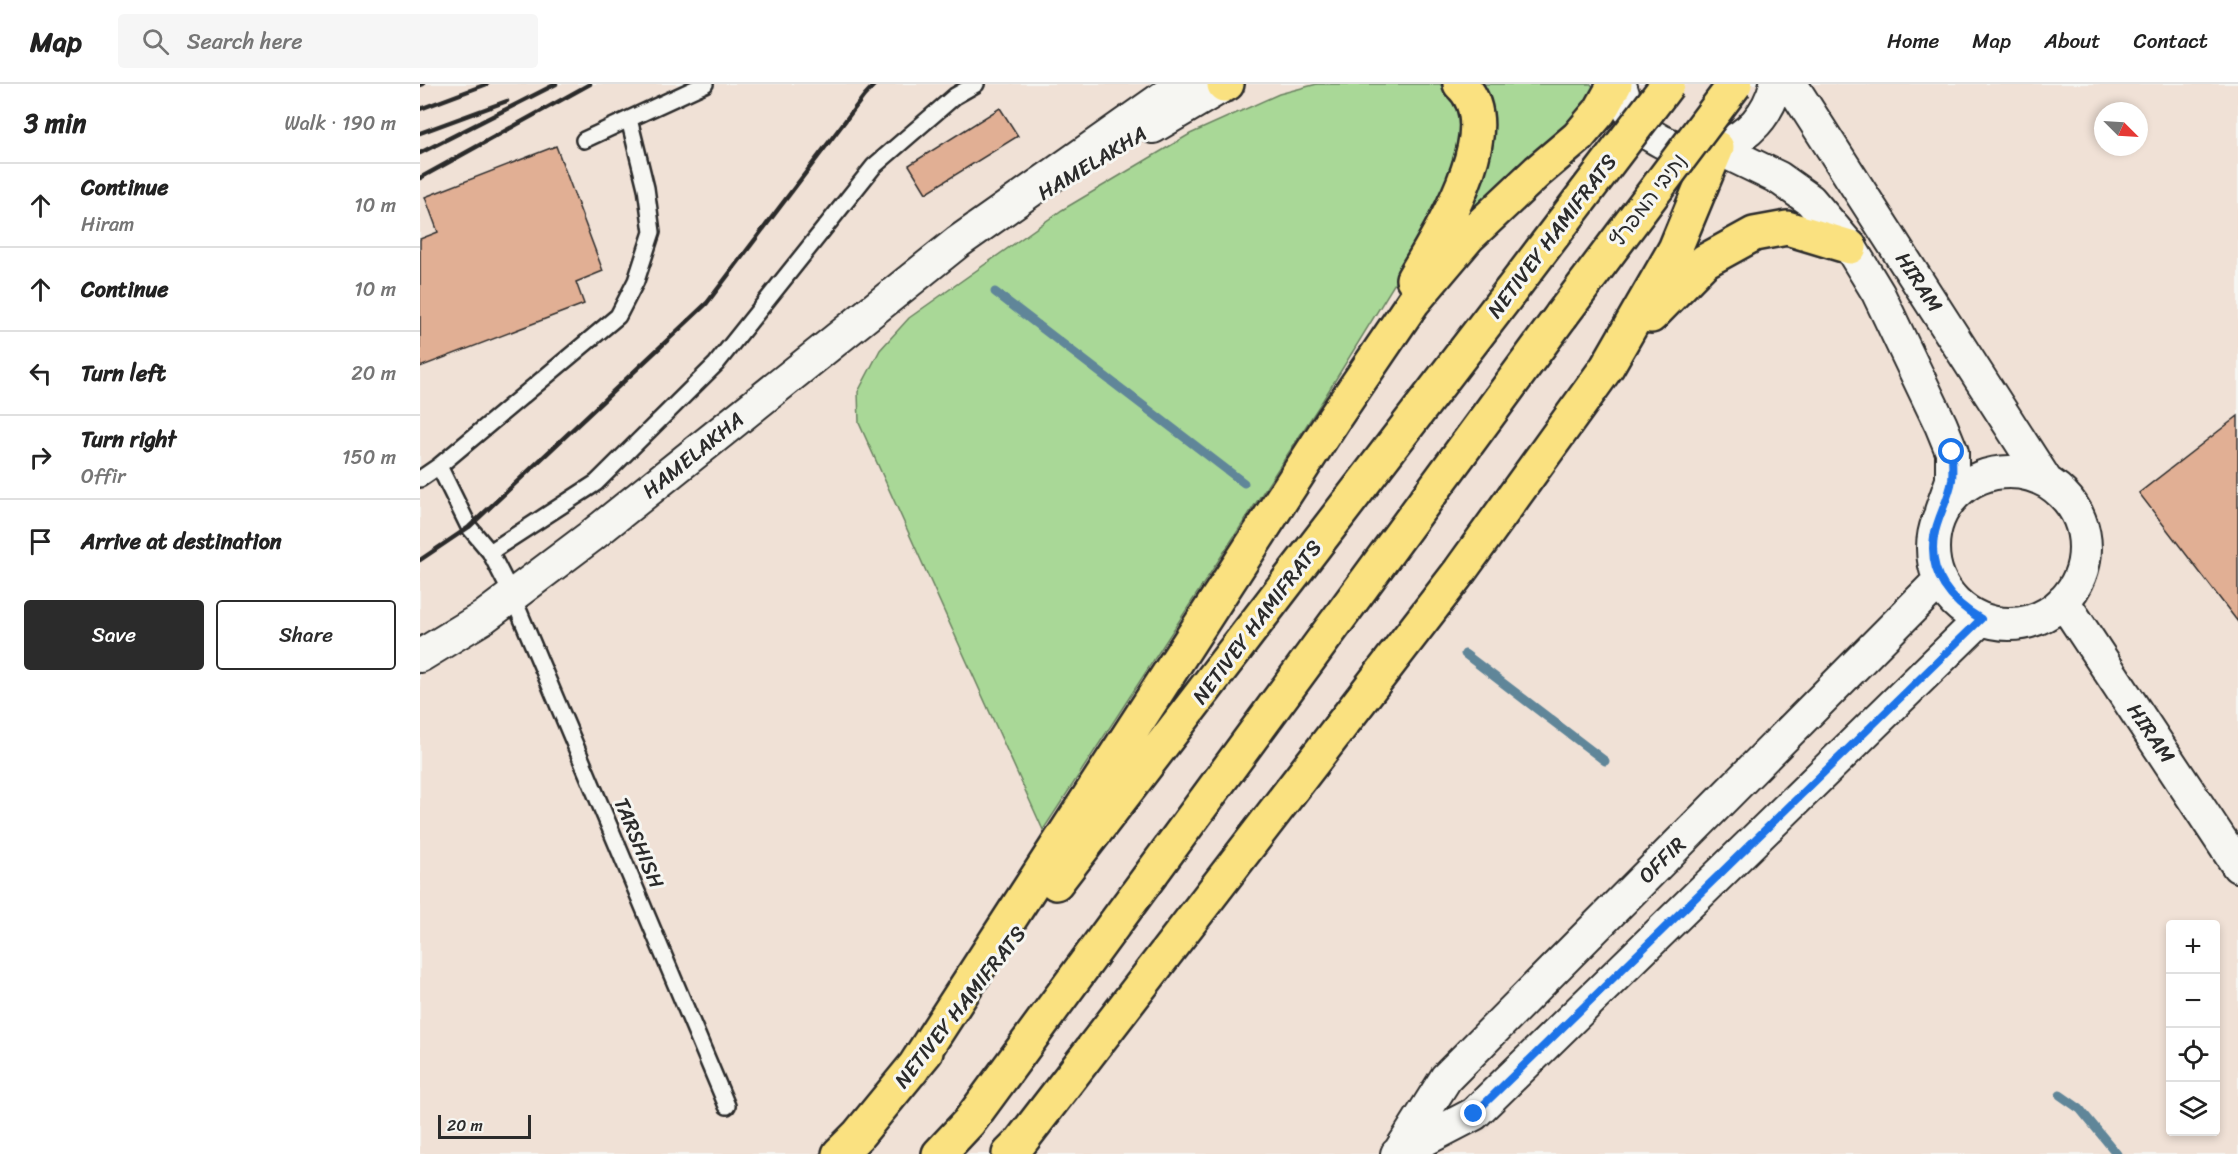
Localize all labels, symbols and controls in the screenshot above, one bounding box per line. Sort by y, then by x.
search box [118,14,538,68]
text: Map [30,17,82,66]
text: Search here [187,22,303,61]
text: Home [1887,22,1939,60]
text: Map [1972,22,2011,60]
text: About [2044,22,2101,60]
text: Contact [2134,22,2208,60]
icon: search [139,25,172,58]
text: 3 min [24,100,86,146]
north arrow [2094,102,2148,156]
text: Walk · 190 m [284,106,396,141]
street label: HAMELAKHA [1029,115,1155,211]
street label: נתיבי המפרץ [1600,144,1696,256]
street label: NETIVEY HAMIFRATS [1477,145,1627,327]
text: Continue [81,168,169,207]
text: 10 m [354,188,396,223]
icon: ahead [24,189,57,222]
text: Hiram [81,207,134,242]
street label: HIRAM [1885,244,1953,320]
text: Continue [81,270,169,309]
text: 10 m [354,272,396,307]
icon: ahead [24,273,57,306]
text: Turn left [81,354,166,393]
text: 20 m [351,356,396,391]
icon: left [24,357,57,390]
street label: HAMELAKHA [633,402,753,508]
text: Turn right [81,420,176,459]
route start [1938,438,1964,464]
text: 150 m [342,440,396,475]
icon: right [24,441,57,474]
text: Offir [81,459,125,494]
text: Arrive at destination [81,522,282,561]
icon: arrive [24,525,57,558]
street label: NETIVEY HAMIFRATS [1182,531,1332,713]
button: Save [24,600,204,670]
button: Share [216,600,396,670]
street label: HIRAM [2117,695,2185,771]
street label: TARSHISH [603,791,675,895]
street label: OFFIR [1629,827,1695,893]
street label: NETIVEY HAMIFRATS [884,917,1036,1097]
map controls [2166,920,2220,1136]
button: + [2166,920,2220,974]
button: − [2166,974,2220,1028]
button: locate [2166,1028,2220,1082]
button: layers [2166,1082,2220,1136]
route end [1460,1100,1486,1126]
text: 20 m [447,1111,483,1140]
scale bar [438,1112,531,1140]

